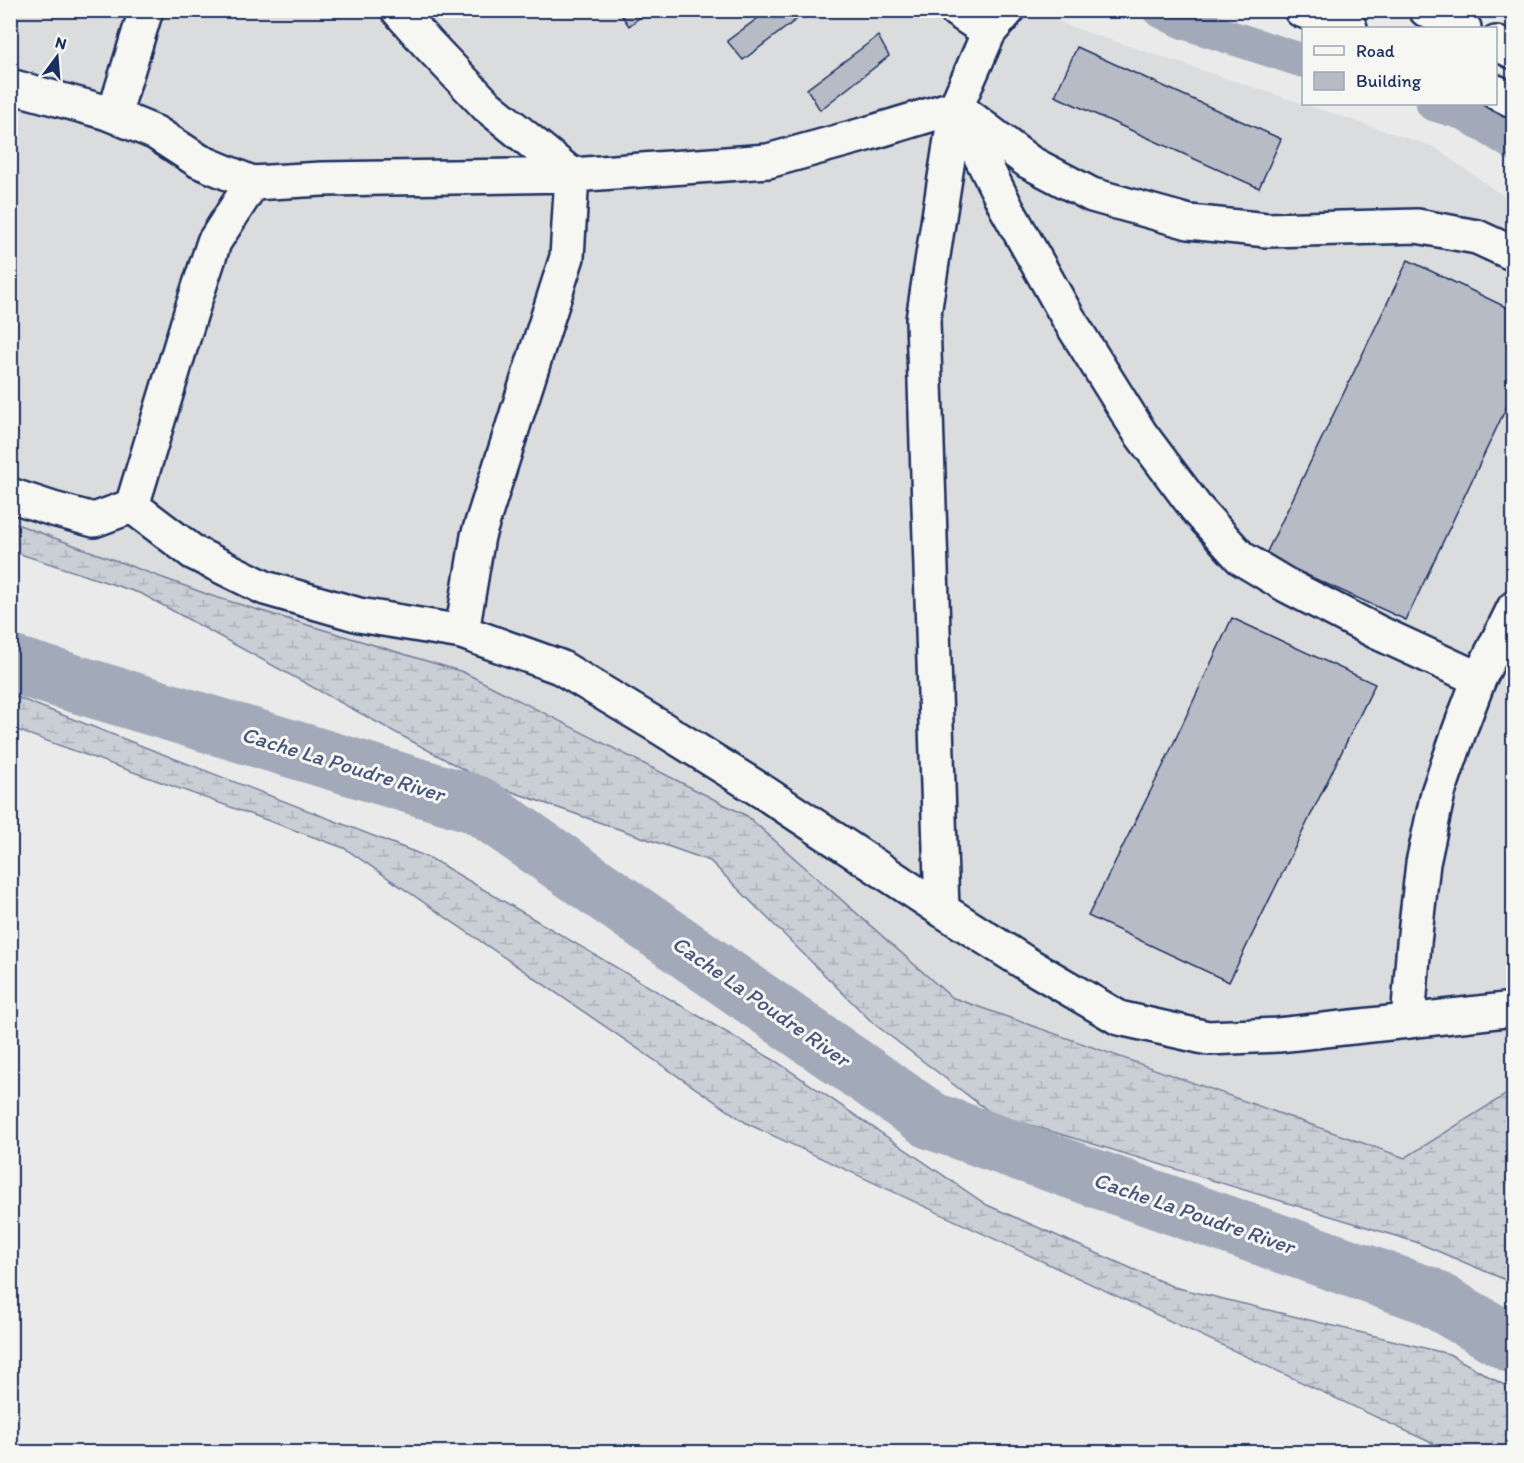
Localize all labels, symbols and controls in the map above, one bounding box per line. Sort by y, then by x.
north arrow [27,27,87,87]
legend [1302,27,1497,105]
text: N [53,32,69,54]
text: Road [1356,40,1395,62]
text: Building [1356,70,1422,92]
water label: Cache La Poudre River [238,720,450,808]
water label: Cache La Poudre River [667,930,857,1074]
water label: Cache La Poudre River [1090,1166,1300,1261]

